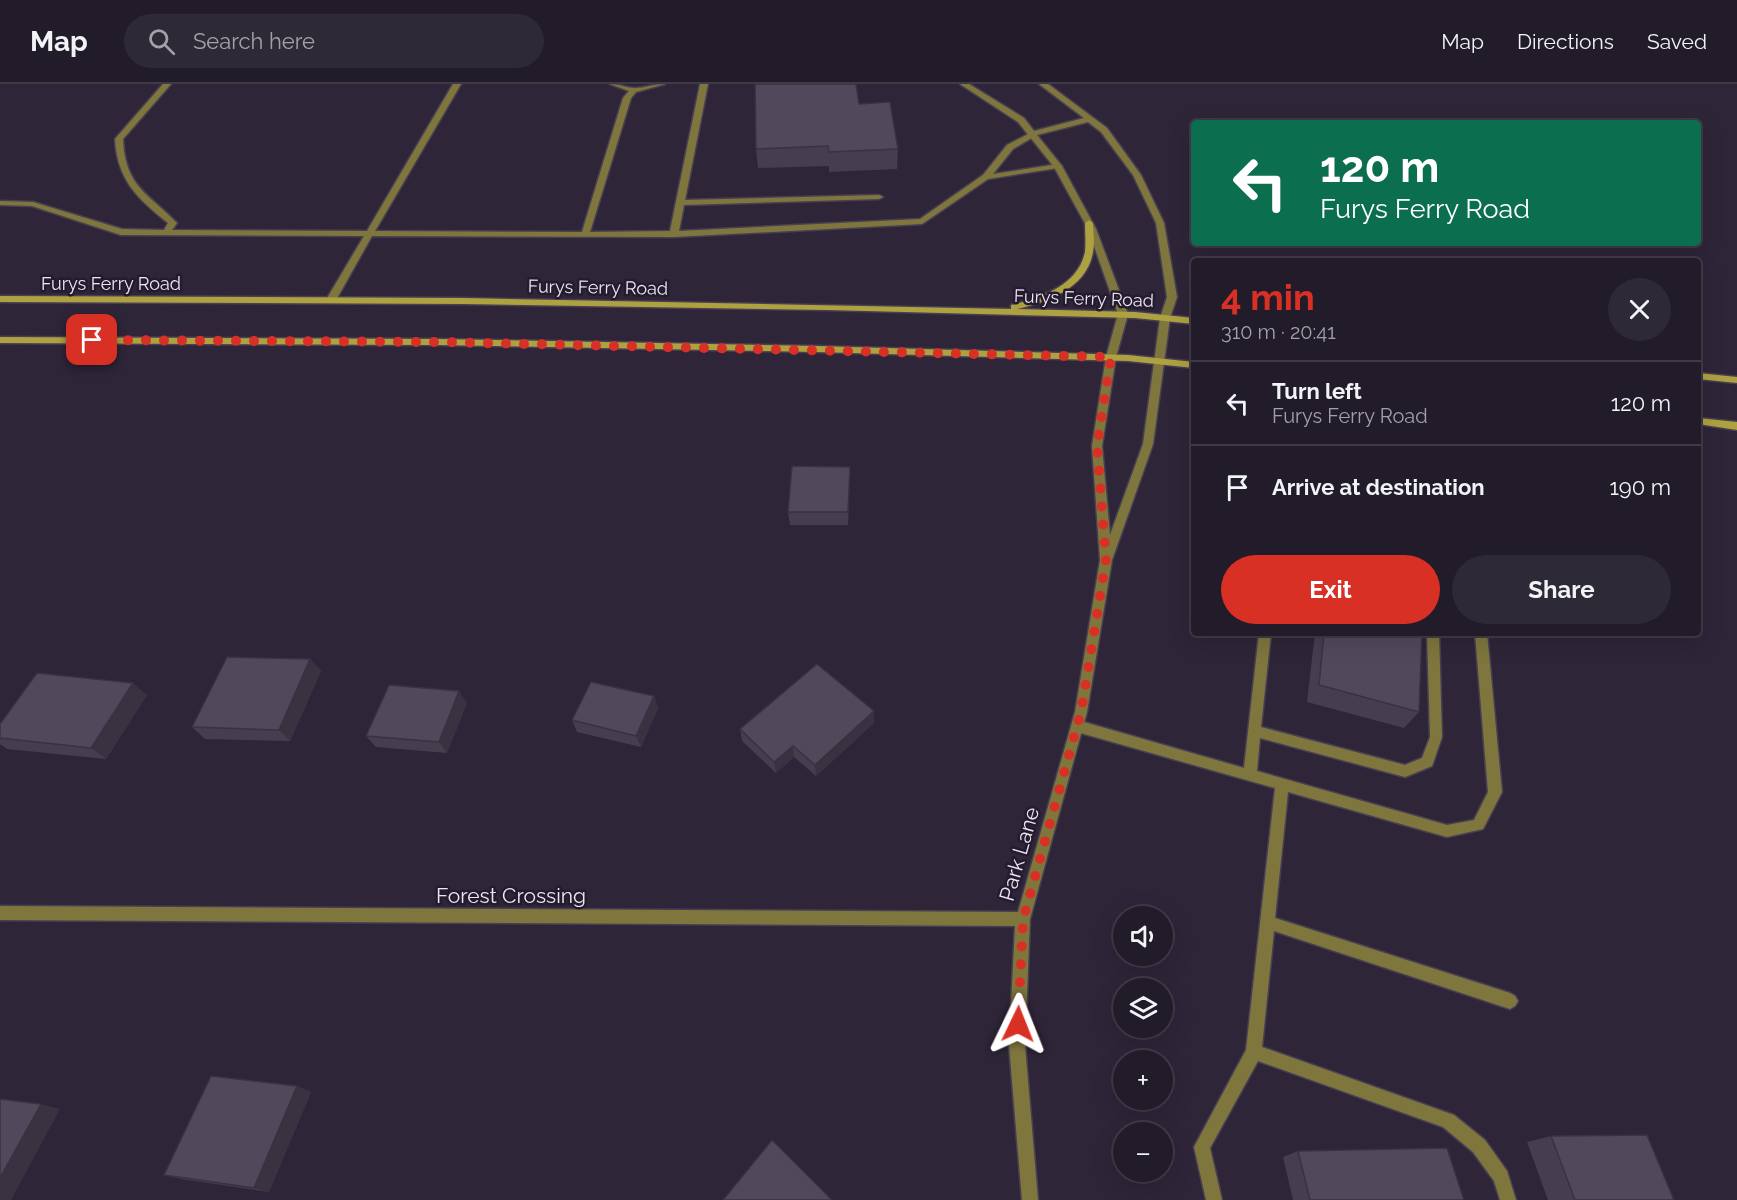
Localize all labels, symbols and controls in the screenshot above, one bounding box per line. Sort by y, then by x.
search box [124,14,544,68]
text: Map [30,25,88,58]
icon: search [145,25,178,58]
text: Search here [193,28,315,54]
text: Map [1441,29,1484,54]
text: Directions [1517,29,1614,54]
text: Saved [1647,29,1707,54]
text: 120 m [1320,143,1439,192]
icon: left [1221,144,1299,222]
text: Furys Ferry Road [1320,193,1530,224]
street label: Furys Ferry Road [41,273,181,294]
street label: Furys Ferry Road [528,275,668,299]
text: 4 min [1221,276,1315,318]
button: close [1608,278,1671,341]
street label: Furys Ferry Road [1014,285,1154,311]
pin [66,314,117,365]
text: 310 m · 20:41 [1221,320,1336,344]
icon: arrive [75,323,108,356]
text: Turn left [1272,378,1362,404]
icon: left [1221,387,1254,420]
text: 120 m [1611,390,1671,416]
text: Furys Ferry Road [1272,404,1428,428]
icon: arrive [1221,471,1254,504]
text: Arrive at destination [1272,474,1485,500]
text: 190 m [1609,474,1671,500]
button: Exit [1221,555,1440,624]
button: Share [1452,555,1671,624]
street label: Park Lane [994,804,1044,904]
street label: Forest Crossing [436,883,586,908]
map controls [1113,906,1173,1182]
button: sound [1113,906,1173,966]
button: layers [1113,978,1173,1038]
position arrow [986,992,1050,1056]
button: + [1113,1050,1173,1110]
button: − [1113,1122,1173,1182]

